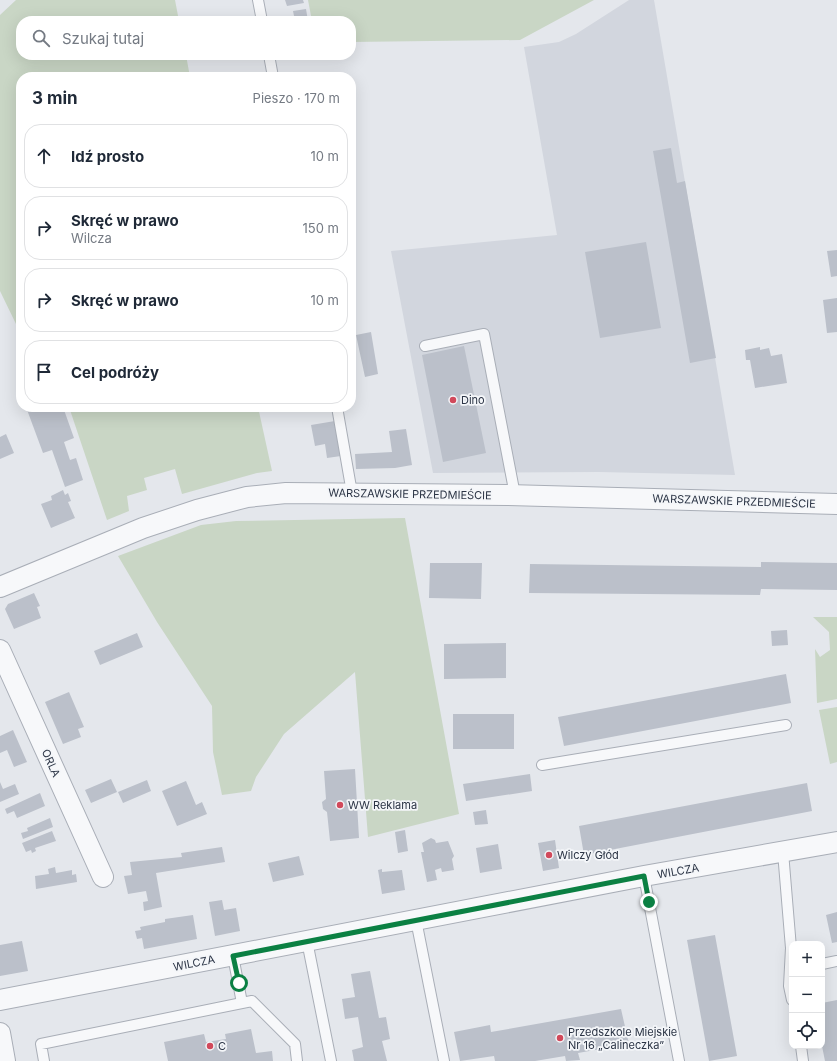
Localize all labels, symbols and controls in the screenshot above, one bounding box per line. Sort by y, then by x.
search box [16,16,356,60]
icon: search [30,27,52,49]
text: Szukaj tutaj [62,29,144,48]
text: 3 min [32,88,78,108]
text: Pieszo · 170 m [253,90,340,106]
icon: ahead [33,145,55,167]
text: Idź prosto [71,147,144,166]
text: 10 m [310,148,339,164]
text: Skręć w prawo [71,211,179,230]
icon: right [33,217,55,239]
text: 150 m [303,220,339,236]
text: Wilcza [71,230,112,246]
icon: right [33,289,55,311]
text: Skręć w prawo [71,291,179,310]
text: 10 m [310,292,339,308]
icon: arrive [33,361,55,383]
text: Cel podróży [71,363,159,382]
place label: Dino [461,393,485,407]
marker: Dino [448,395,458,405]
street label: WARSZAWSKIE PRZEDMIEŚCIE [328,486,492,502]
street label: WARSZAWSKIE PRZEDMIEŚCIE [652,491,816,511]
street label: ORLA [39,747,64,780]
place label: WW Reklama [348,798,417,812]
marker: WW Reklama [335,800,345,810]
place label: Wilczy Głód [557,848,619,862]
marker: Wilczy Głód [544,850,554,860]
street label: WILCZA [656,860,700,882]
route end [640,893,658,911]
map controls [789,941,825,1049]
button: + [789,941,825,977]
street label: WILCZA [172,952,216,974]
route start [230,974,248,992]
button: − [789,977,825,1013]
button: locate [789,1013,825,1049]
place label: Przedszkole Miejskie Nr 16 „Calineczka” [568,1025,677,1052]
marker: Przedszkole Miejskie Nr 16 „Calineczka” [555,1033,565,1043]
place label: C [218,1039,226,1053]
marker: C [205,1041,215,1051]

